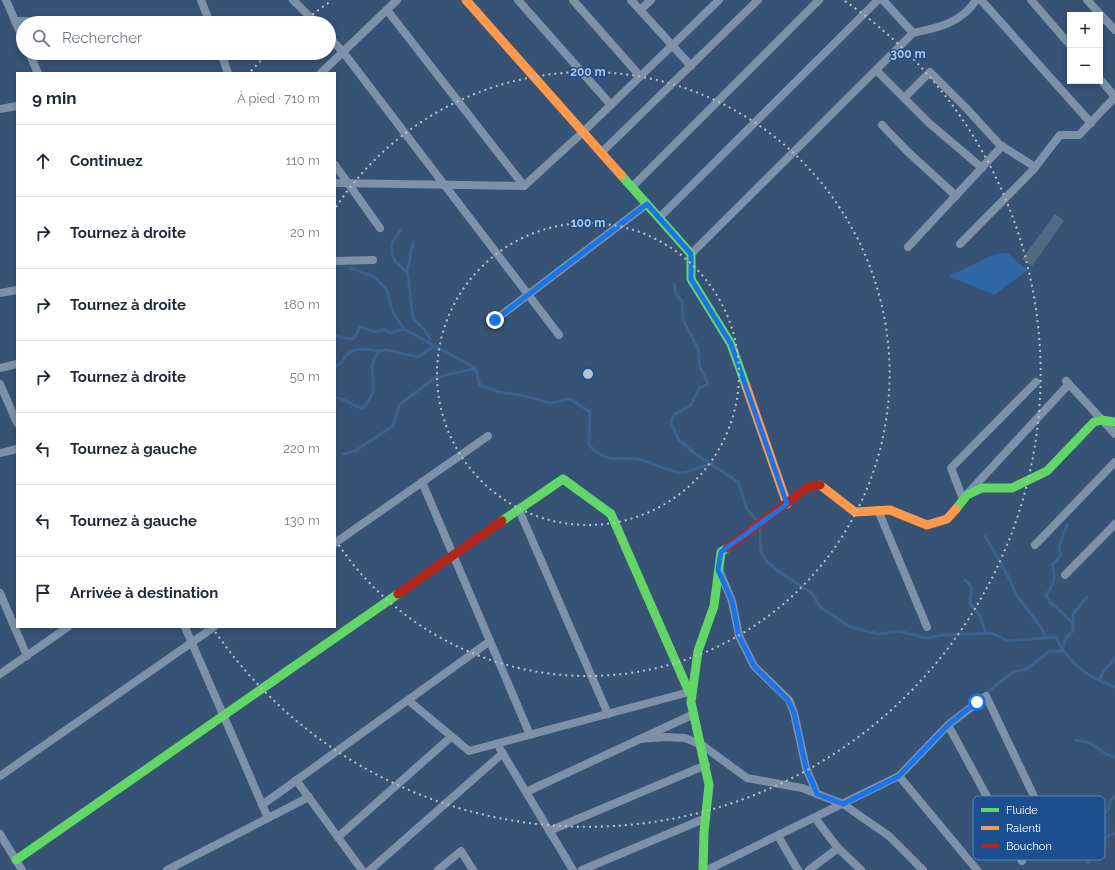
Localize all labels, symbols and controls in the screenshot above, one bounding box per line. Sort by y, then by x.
map controls [1067,12,1103,84]
button: + [1067,12,1103,48]
search box [16,16,336,60]
icon: search [30,27,52,49]
text: Rechercher [62,29,142,47]
text: 300 m [890,47,926,61]
button: − [1067,48,1103,84]
text: 200 m [570,65,606,79]
text: 9 min [32,88,77,108]
text: À pied · 710 m [237,91,320,106]
icon: ahead [32,150,54,172]
text: Continuez [70,152,143,170]
text: 110 m [286,153,320,168]
text: 100 m [571,216,605,230]
icon: right [32,222,54,244]
text: Tournez à droite [70,224,186,242]
text: 20 m [290,225,320,240]
icon: right [32,294,54,316]
text: Tournez à droite [70,296,186,314]
text: 180 m [284,297,320,312]
route end [486,311,504,329]
icon: right [32,366,54,388]
centre of rings [581,367,595,381]
text: Tournez à droite [70,368,186,386]
text: 50 m [290,369,320,384]
icon: left [32,438,54,460]
text: Tournez à gauche [70,440,197,458]
text: 220 m [283,441,320,456]
icon: left [32,510,54,532]
text: Tournez à gauche [70,512,197,530]
text: 130 m [284,513,320,528]
icon: arrive [32,582,54,604]
text: Arrivée à destination [70,584,218,602]
route start [968,693,986,711]
legend [973,796,1105,860]
text: Fluide [1006,804,1038,817]
text: Ralenti [1006,822,1041,835]
text: Bouchon [1006,840,1052,853]

